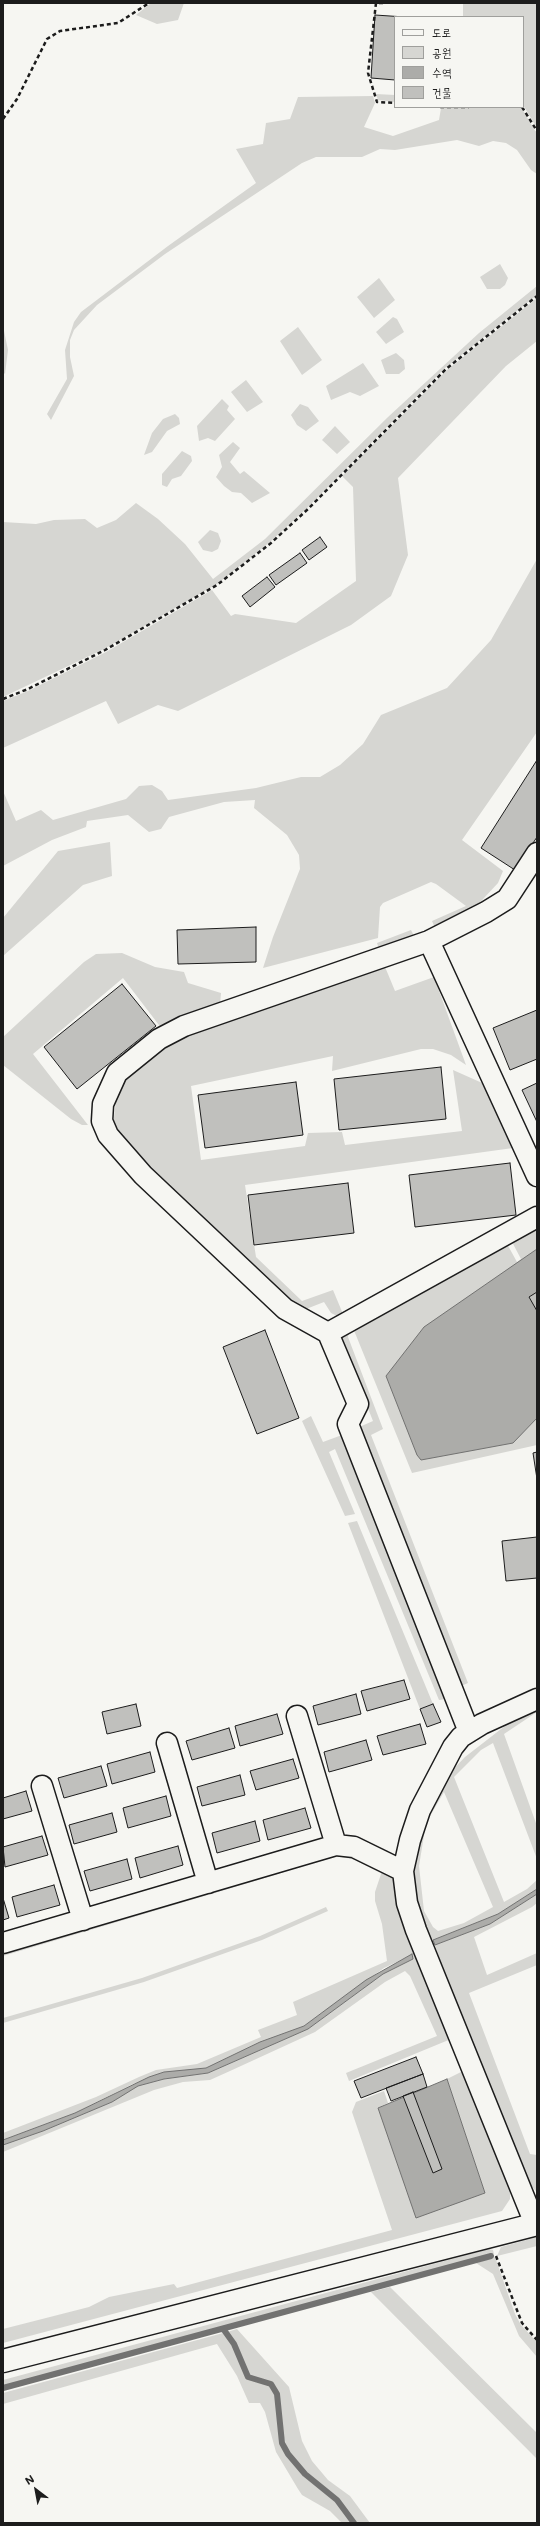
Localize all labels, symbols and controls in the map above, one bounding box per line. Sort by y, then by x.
legend [394,16,524,108]
text: 도로 [432,24,451,40]
text: 공원 [432,44,451,60]
text: 수역 [432,64,451,80]
text: 건물 [432,84,451,100]
north arrow [16,2470,56,2510]
text: N [22,2471,37,2488]

